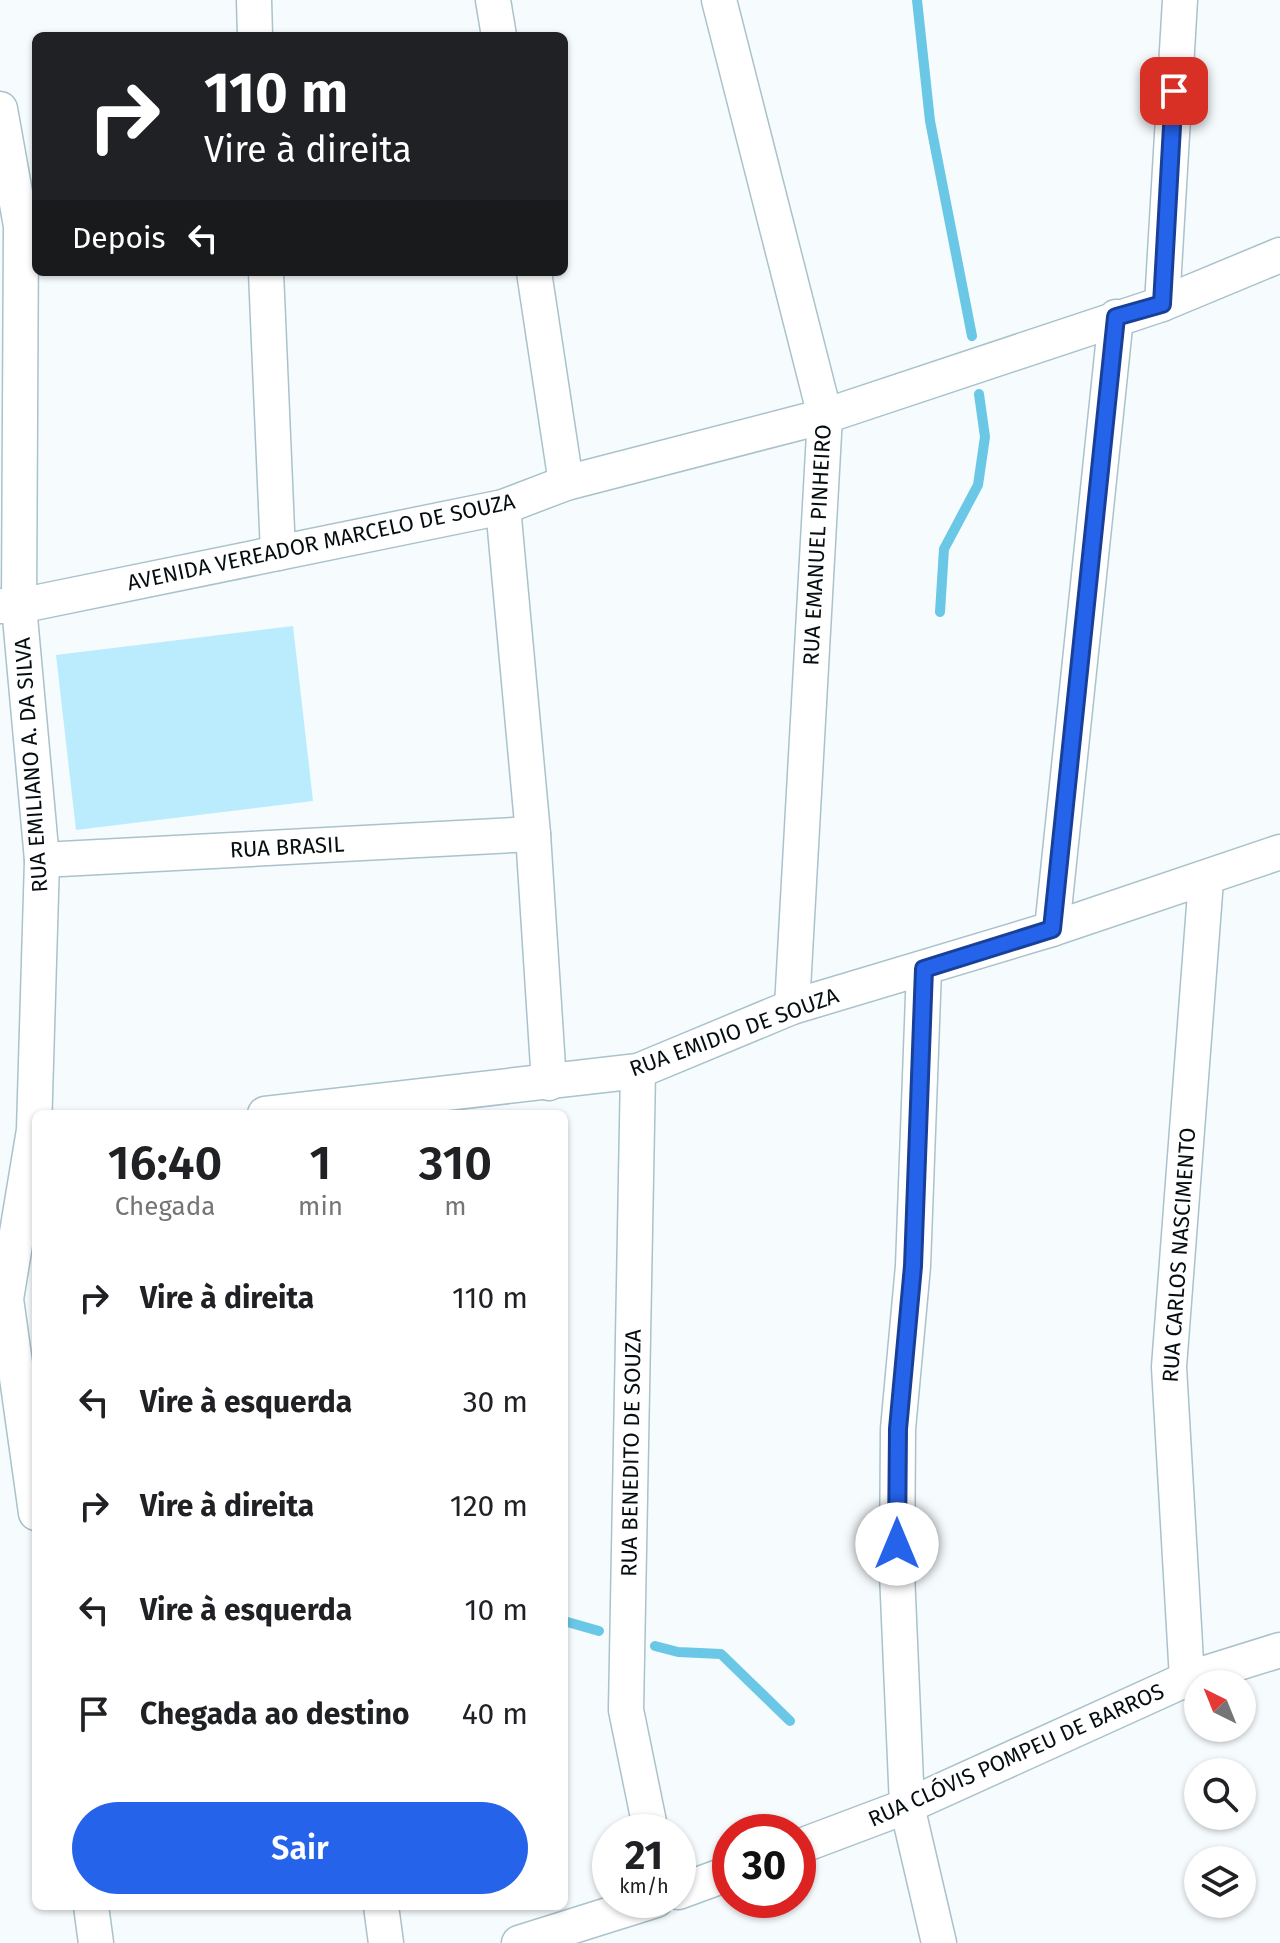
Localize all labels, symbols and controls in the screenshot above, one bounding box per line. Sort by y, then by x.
pin [1140,57,1208,125]
text: 110 m [204,60,348,127]
icon: right [72,64,176,168]
icon: arrive [1152,69,1196,113]
text: Vire à direita [204,128,412,172]
icon: left [181,216,225,260]
text: Depois [72,220,165,256]
street label: RUA EMANUEL PINHEIRO [797,424,837,666]
street label: AVENIDA VEREADOR MARCELO DE SOUZA [125,488,518,596]
street label: RUA EMILIANO A. DA SILVA [9,636,53,894]
street label: RUA BRASIL [229,831,345,863]
street label: RUA EMIDIO DE SOUZA [626,981,843,1082]
street label: RUA CARLOS NASCIMENTO [1157,1127,1201,1383]
text: 16:40 [108,1134,222,1192]
text: 1 [310,1134,331,1192]
text: 310 [419,1134,492,1192]
text: Chegada [115,1191,215,1222]
text: min [298,1191,343,1222]
text: m [444,1191,467,1222]
icon: right [72,1276,116,1320]
text: Vire à direita [140,1280,314,1316]
text: 110 m [452,1280,528,1316]
street label: RUA BENEDITO DE SOUZA [615,1329,647,1577]
icon: left [72,1380,116,1424]
text: Vire à esquerda [140,1384,352,1420]
text: 30 m [463,1384,528,1420]
icon: right [72,1484,116,1528]
text: Vire à direita [140,1488,314,1524]
text: 120 m [450,1488,528,1524]
position arrow [855,1502,939,1586]
icon: left [72,1588,116,1632]
text: Vire à esquerda [140,1592,352,1628]
text: 10 m [465,1592,528,1628]
north arrow [1184,1670,1256,1742]
map controls [1184,1670,1256,1918]
street label: RUA CLÓVIS POMPEU DE BARROS [864,1677,1168,1833]
icon: arrive [72,1692,116,1736]
text: Chegada ao destino [140,1696,410,1732]
text: 40 m [462,1696,528,1732]
button: search [1184,1758,1256,1830]
button: Sair [72,1802,528,1894]
speed limit sign: 30 [712,1814,816,1918]
text: 21 [625,1832,663,1880]
button: layers [1184,1846,1256,1918]
text: km/h [619,1874,669,1898]

